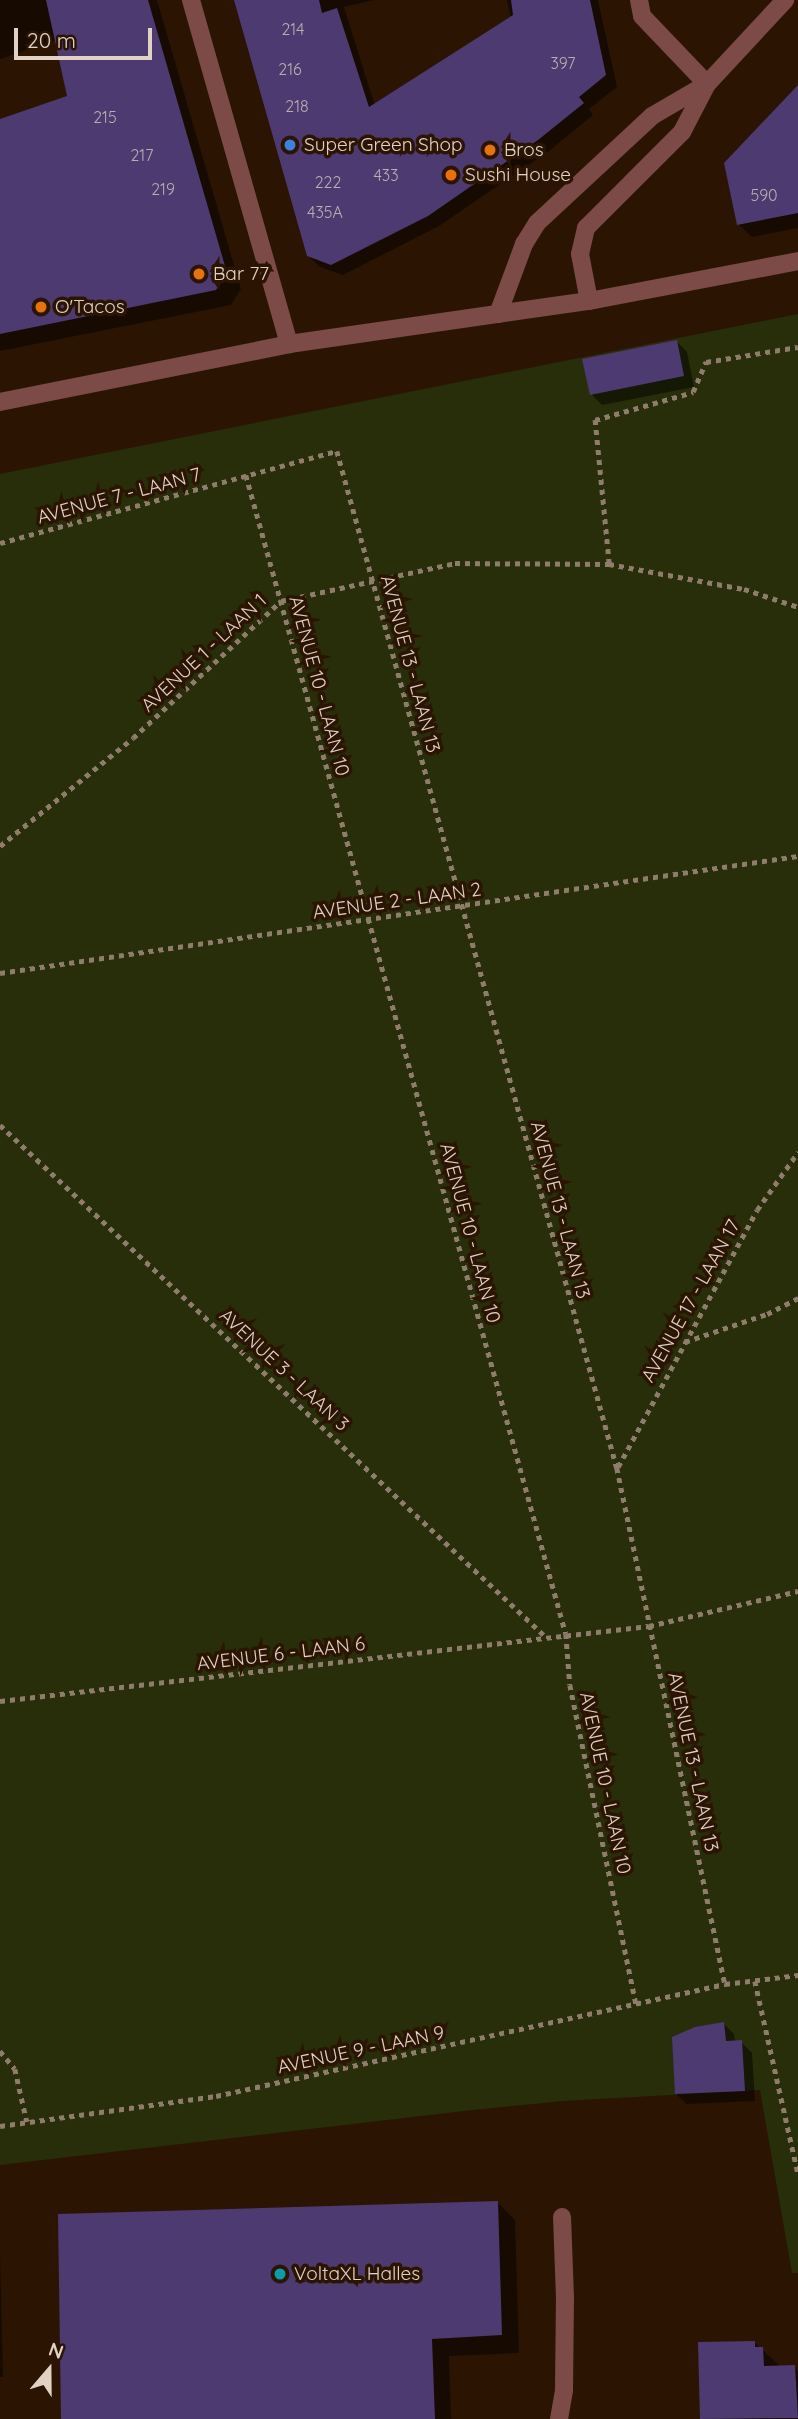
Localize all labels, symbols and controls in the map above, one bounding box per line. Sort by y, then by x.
scale bar [18,14,156,58]
house number: 214 [282,19,304,39]
text: 20 m [27,27,76,53]
house number: 397 [550,53,576,73]
house number: 216 [278,59,302,79]
house number: 218 [285,96,309,116]
house number: 215 [93,107,117,127]
place label: Super Green Shop [304,134,462,156]
marker: Super Green Shop [282,137,298,153]
place label: Bros [504,139,544,161]
marker: Bros [482,142,498,158]
house number: 217 [131,145,153,165]
place label: Sushi House [465,164,571,186]
house number: 433 [373,165,399,185]
marker: Sushi House [443,167,459,183]
house number: 222 [315,172,341,192]
house number: 219 [151,179,175,199]
house number: 590 [750,185,778,205]
house number: 435A [307,202,343,222]
place label: Bar 77 [213,263,269,285]
marker: Bar 77 [191,266,207,282]
place label: O'Tacos [55,296,125,318]
marker: O'Tacos [33,299,49,315]
street label: AVENUE 7 - LAAN 7 [35,463,203,529]
street label: AVENUE 13 - LAAN 13 [375,573,445,755]
street label: AVENUE 1 - LAAN 1 [137,589,271,717]
street label: AVENUE 10 - LAAN 10 [284,593,354,779]
street label: AVENUE 2 - LAAN 2 [311,878,483,924]
street label: AVENUE 13 - LAAN 13 [525,1119,595,1301]
street label: AVENUE 10 - LAAN 10 [435,1140,505,1326]
street label: AVENUE 17 - LAAN 17 [637,1216,745,1386]
street label: AVENUE 3 - LAAN 3 [215,1304,353,1436]
street label: AVENUE 6 - LAAN 6 [196,1632,366,1676]
street label: AVENUE 13 - LAAN 13 [663,1670,723,1854]
street label: AVENUE 10 - LAAN 10 [575,1690,635,1876]
street label: AVENUE 9 - LAAN 9 [275,2021,447,2079]
place label: VoltaXL Halles [294,2263,420,2285]
marker: VoltaXL Halles [272,2266,288,2282]
north arrow [14,2335,84,2405]
text: N [46,2337,67,2364]

